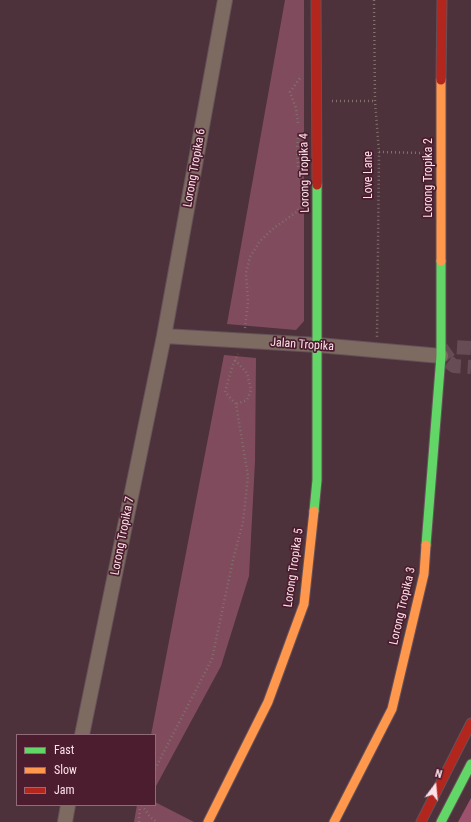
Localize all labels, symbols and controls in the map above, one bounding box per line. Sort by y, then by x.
street label: Lorong Tropika 6 [181,128,209,208]
street label: Lorong Tropika 4 [297,133,313,213]
street label: Lorong Tropika 2 [422,138,436,218]
street label: Love Lane [362,151,376,199]
street label: Jalan Tropika [270,336,334,354]
street label: Lorong Tropika 7 [108,496,138,576]
street label: Lorong Tropika 5 [281,528,307,608]
street label: Lorong Tropika 3 [387,566,419,646]
legend [16,734,156,806]
text: Fast [54,743,74,757]
text: Slow [54,763,77,777]
north arrow [415,766,455,806]
text: N [433,767,443,781]
text: Jam [54,783,75,797]

